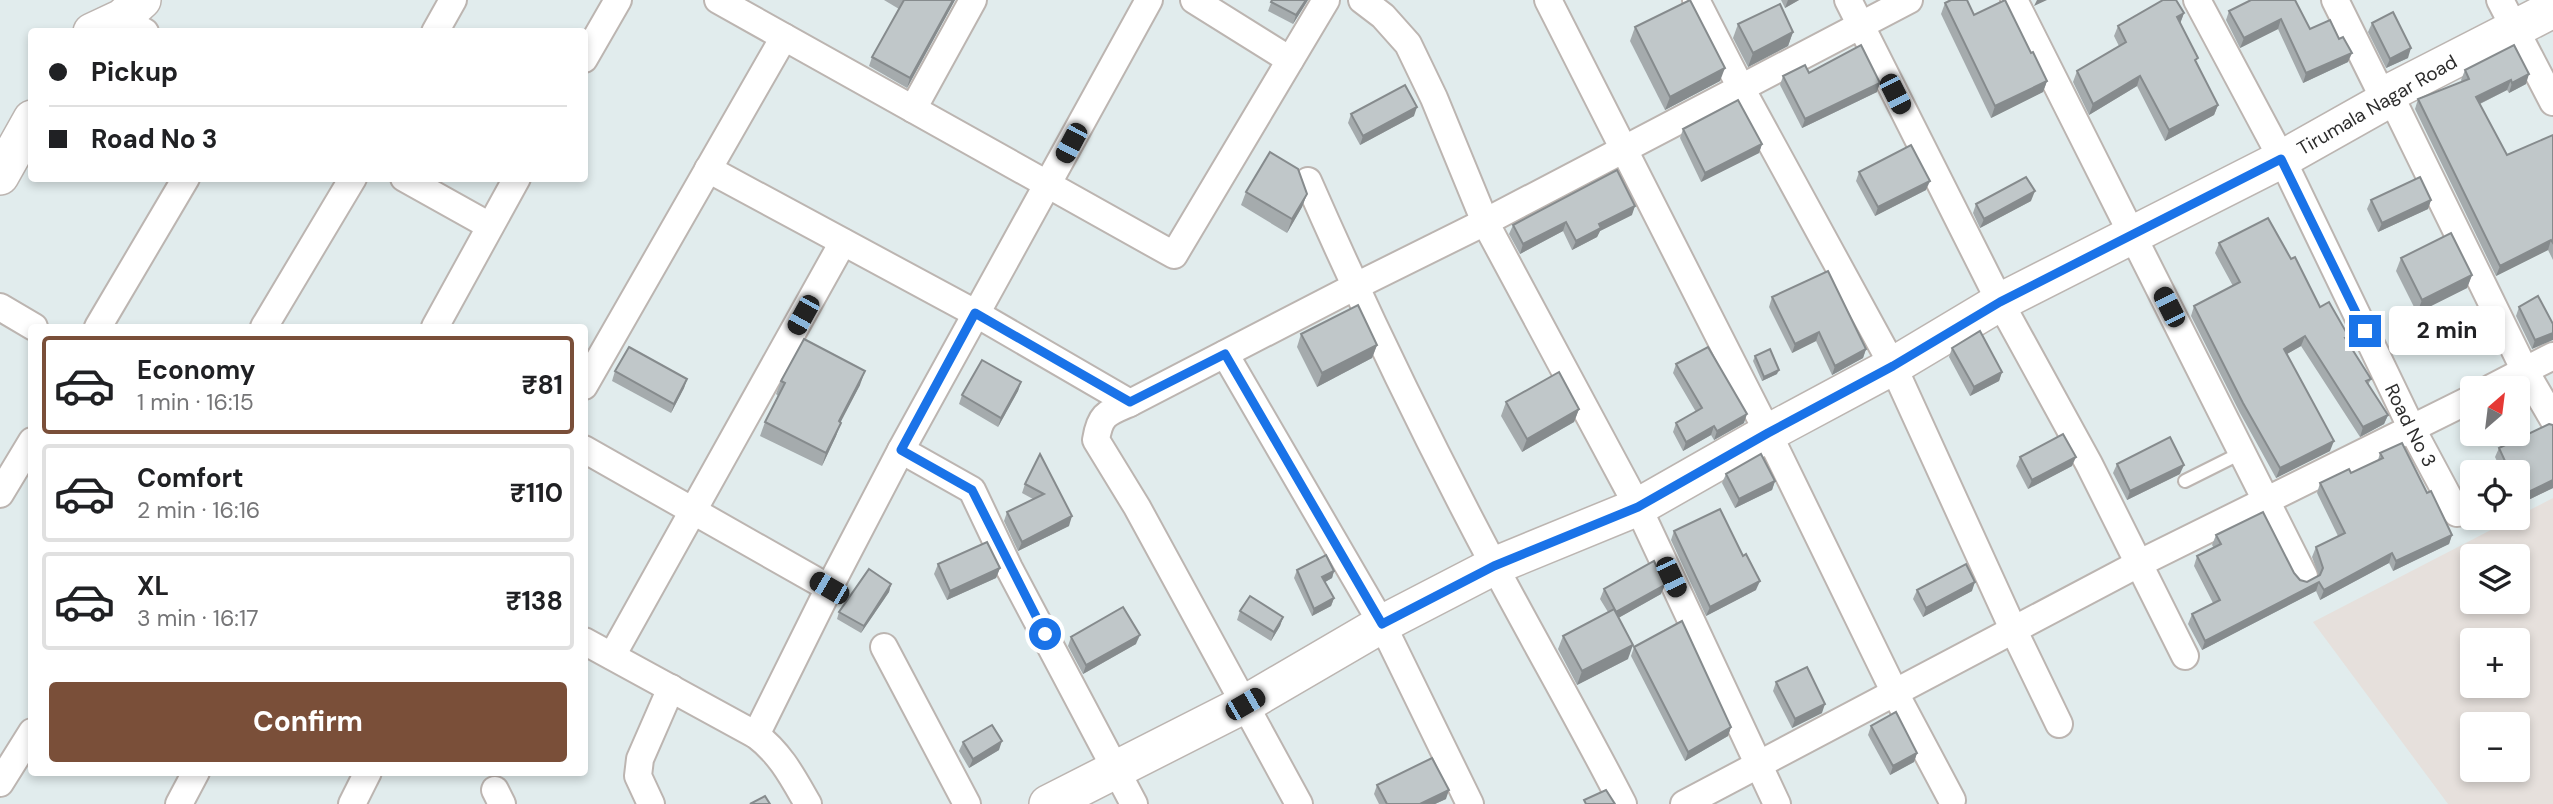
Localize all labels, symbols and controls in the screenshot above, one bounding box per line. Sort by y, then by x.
street label: Tirumala Nagar Road [2292,49,2462,161]
text: Pickup [91,55,178,89]
car [1877,71,1914,117]
car [1052,120,1091,166]
text: Road No 3 [91,122,217,156]
car [2151,284,2188,330]
car [784,292,823,338]
callout: 2 min [2390,306,2505,356]
route end [2349,315,2381,347]
text: 2 min [2417,315,2477,345]
text: Economy [137,353,255,387]
icon: car [53,354,116,417]
text: ₹81 [522,368,563,402]
north arrow [2460,376,2530,446]
map controls [2460,376,2530,782]
street label: Road No 3 [2379,379,2442,471]
text: 1 min · 16:15 [137,387,254,417]
button: locate [2460,460,2530,530]
text: Comfort [137,461,243,495]
icon: car [53,462,116,525]
text: ₹110 [510,476,563,510]
text: 2 min · 16:16 [137,495,260,525]
button: layers [2460,544,2530,614]
car [1653,554,1690,600]
car [806,568,853,608]
text: XL [137,569,169,603]
icon: car [53,570,116,633]
text: ₹138 [505,584,563,618]
text: 3 min · 16:17 [137,603,258,633]
route start [1029,618,1061,650]
button: + [2460,628,2530,698]
button: Confirm [49,682,567,762]
car [1222,684,1269,724]
button: − [2460,712,2530,782]

